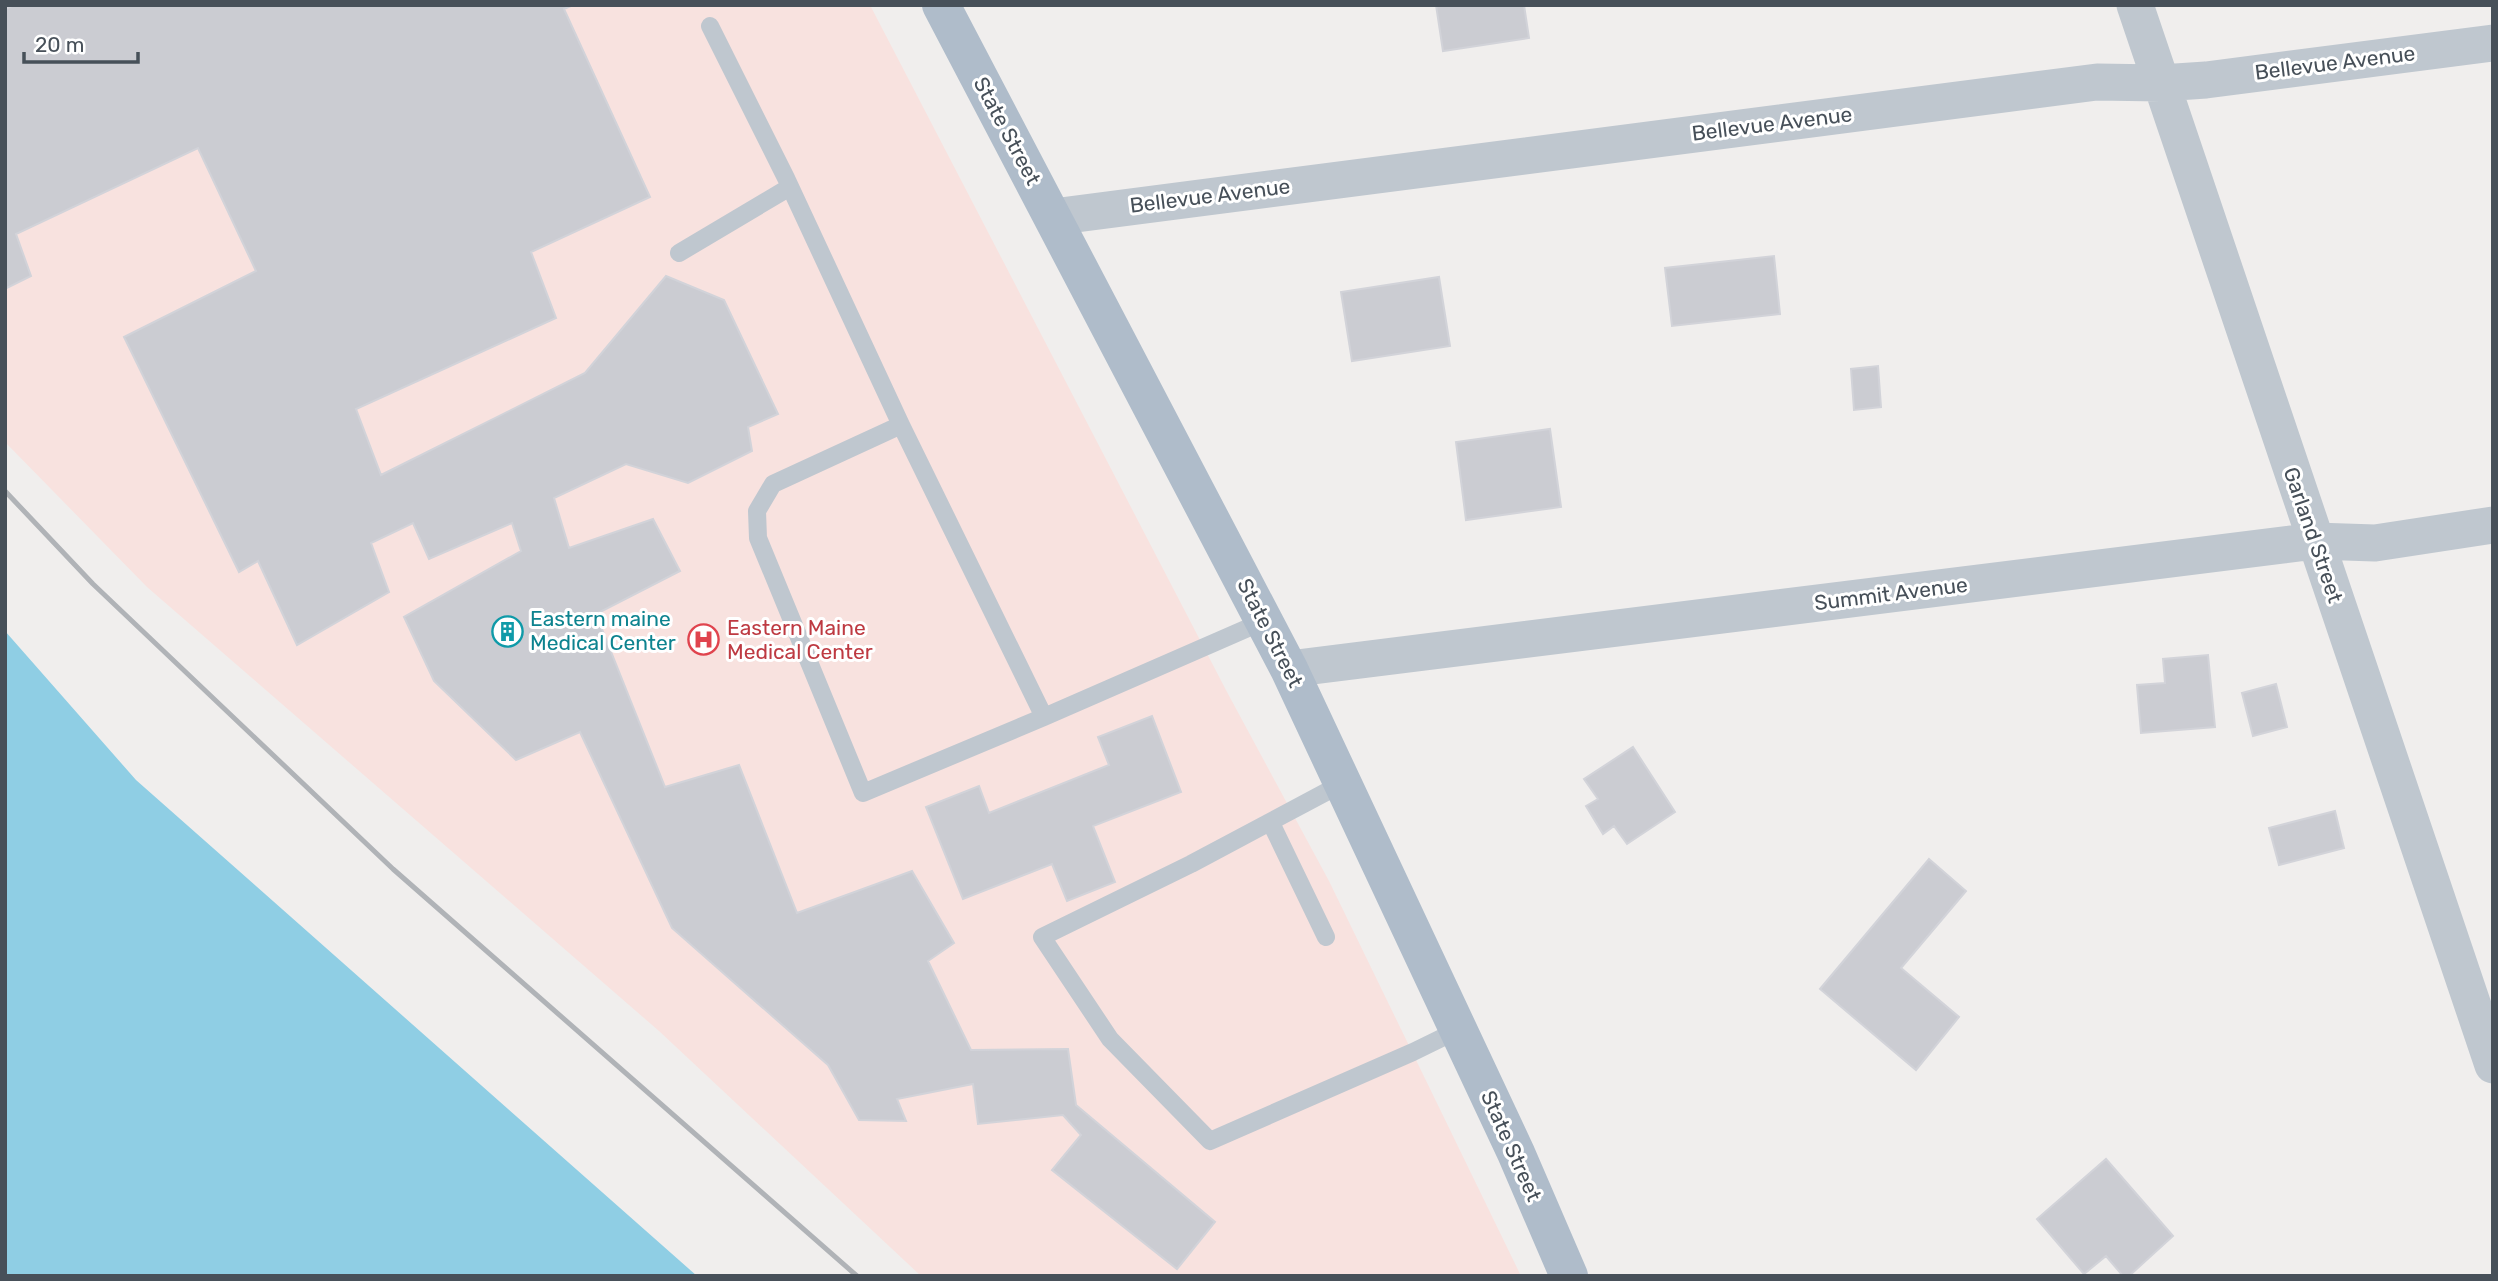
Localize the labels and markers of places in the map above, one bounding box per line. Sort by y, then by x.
place label: Eastern maine Medical Center [530,606,676,655]
building icon: Eastern maine Medical Center [490,614,524,648]
place label: Eastern Maine Medical Center [727,615,873,664]
hospital icon: Eastern Maine Medical Center [687,623,721,657]

